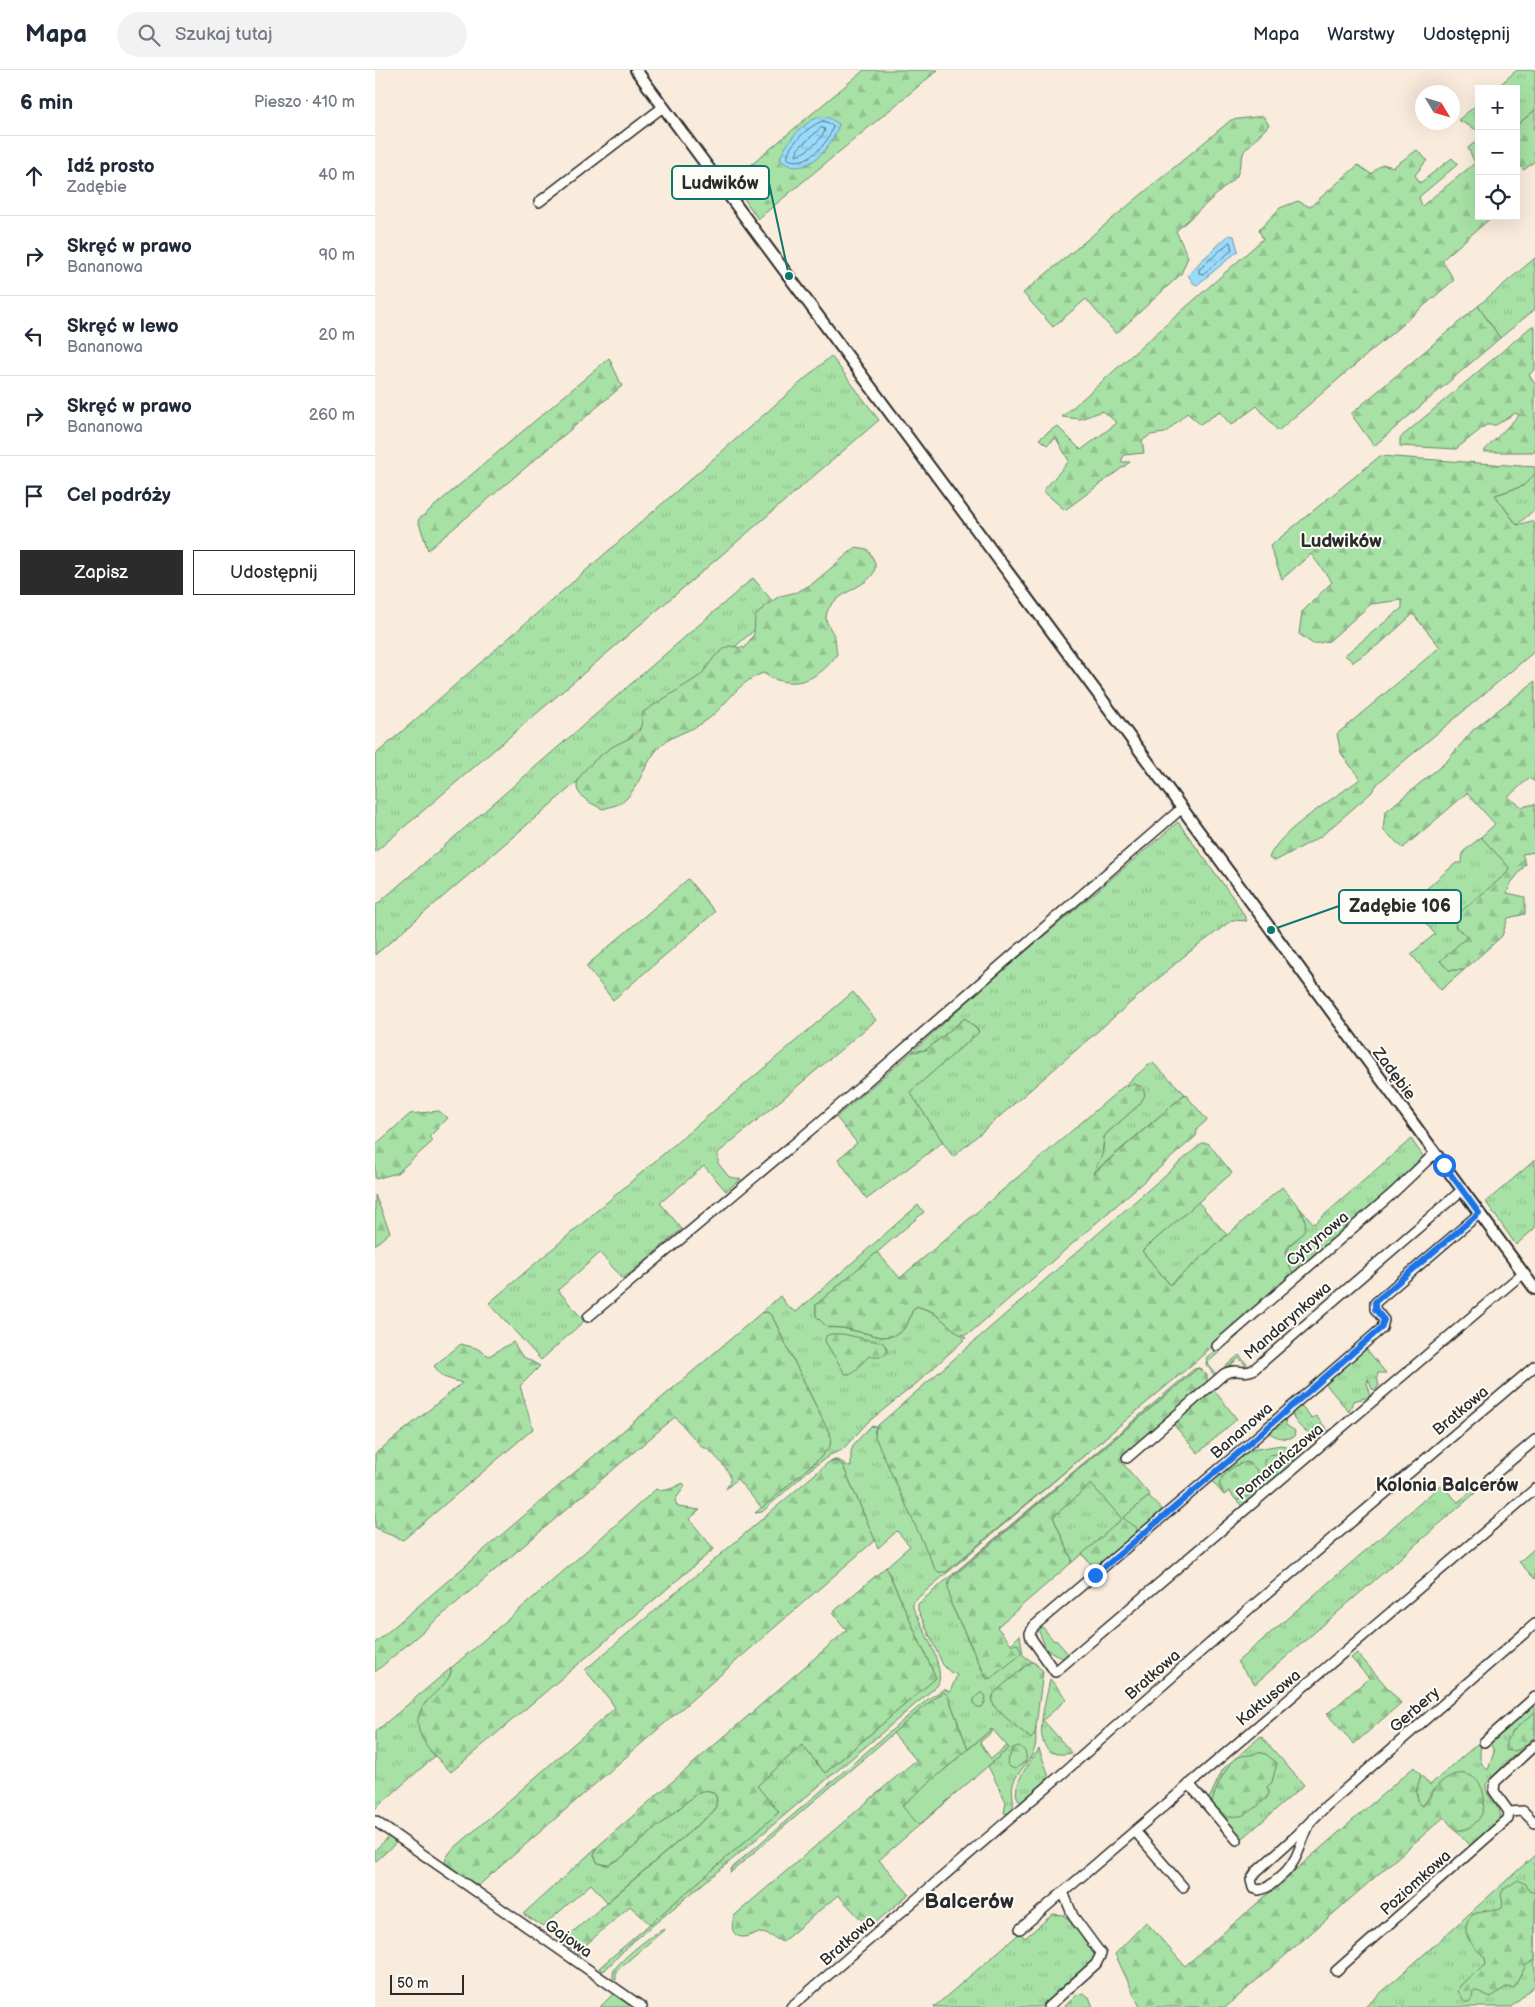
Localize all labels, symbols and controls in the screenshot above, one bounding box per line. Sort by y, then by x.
search box [117,12,467,57]
text: Mapa [25,20,87,49]
icon: search [135,21,163,49]
text: Szukaj tutaj [175,23,272,46]
text: Mapa [1253,24,1299,45]
text: Warstwy [1327,24,1395,45]
text: Udostępnij [1423,24,1510,45]
north arrow [1415,85,1460,130]
map controls [1475,85,1520,220]
button: + [1475,85,1520,130]
text: 6 min [20,90,73,115]
text: Pieszo · 410 m [254,93,355,112]
button: − [1475,130,1520,175]
text: Idź prosto [67,155,155,178]
icon: ahead [20,162,48,190]
text: 40 m [318,166,355,185]
callout: Ludwików [672,166,769,199]
text: Ludwików [681,173,759,194]
button: locate [1475,175,1520,220]
text: Zadębie [67,178,127,197]
text: Skręć w prawo [67,235,192,258]
icon: right [20,242,48,270]
text: 90 m [319,246,355,265]
text: Bananowa [67,258,143,277]
text: Skręć w lewo [67,315,179,338]
icon: left [20,322,48,350]
text: 20 m [319,326,355,345]
text: Bananowa [67,338,143,357]
text: Skręć w prawo [67,395,192,418]
icon: right [20,402,48,430]
text: 260 m [309,406,355,425]
text: Bananowa [67,418,143,437]
icon: arrive [20,482,48,510]
text: Cel podróży [67,484,171,507]
district label: Ludwików [1300,530,1382,553]
button: Zapisz [20,550,183,595]
button: Udostępnij [193,550,355,595]
callout: Zadębie 106 [1339,890,1461,923]
text: Zadębie 106 [1349,896,1451,917]
street label: Zadębie [1368,1044,1420,1104]
route start [1433,1154,1456,1177]
street label: Cytrynowa [1283,1208,1353,1271]
street label: Mandarynkowa [1241,1278,1335,1364]
street label: Bratkowa [1429,1382,1493,1440]
street label: Bananowa [1207,1399,1277,1463]
street label: Pomarańczowa [1232,1420,1328,1504]
district label: Kolonia Balcerów [1376,1475,1519,1496]
route end [1084,1564,1107,1587]
street label: Bratkowa [1122,1646,1184,1704]
street label: Kaktusowa [1233,1666,1305,1730]
street label: Gerbery [1386,1683,1444,1737]
street label: Poziomkowa [1377,1846,1455,1920]
district label: Balcerów [924,1889,1014,1914]
street label: Bratkowa [817,1912,879,1970]
street label: Gajowa [541,1916,596,1962]
scale bar [390,1972,464,1995]
text: 50 m [397,1975,429,1992]

